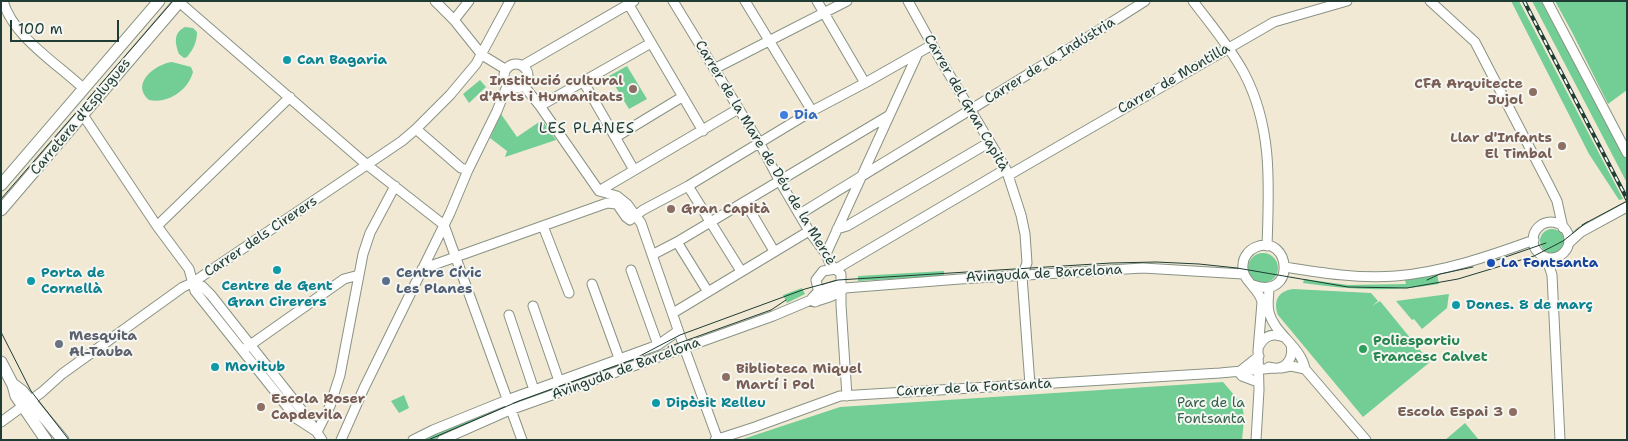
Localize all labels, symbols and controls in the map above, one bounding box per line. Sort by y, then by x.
scale bar [12,10,121,42]
street label: Carrer de la Indústria [982,14,1118,108]
text: 100 m [18,19,63,39]
street label: Carrer del Gran Capità [920,32,1012,174]
street label: Carrer de la Mare de Déu de la Mercè [691,38,839,268]
street label: Carrer de Montilla [1115,40,1233,118]
place label: Can Bagaria [297,52,387,68]
marker: Can Bagaria [281,54,293,66]
street label: Carretera d'Esplugues [27,55,135,179]
place label: Institució cultural d'Arts i Humanitats [479,73,623,105]
place label: CFA Arquitecte Jujol [1414,76,1523,108]
marker: Institució cultural d'Arts i Humanitats [627,83,639,95]
marker: CFA Arquitecte Jujol [1527,86,1539,98]
place label: Dia [794,107,818,123]
marker: Dia [778,109,790,121]
district label: LES PLANES [538,120,636,138]
place label: Llar d'Infants El Timbal [1450,130,1552,162]
marker: Llar d'Infants El Timbal [1556,140,1568,152]
street label: Carrer dels Cirerers [201,193,321,281]
place label: Gran Capità [681,201,770,217]
marker: Gran Capità [665,203,677,215]
place label: La Fontsanta [1501,255,1598,271]
marker: La Fontsanta [1485,257,1497,269]
street label: Avinguda de Barcelona [965,262,1123,286]
marker: Centre de Gent Gran Cirerers [271,264,283,276]
place label: Porta de Cornellà [41,265,105,298]
place label: Centre Cívic Les Planes [396,265,482,298]
marker: Porta de Cornellà [25,275,37,287]
marker: Centre Cívic Les Planes [380,275,392,287]
place label: Centre de Gent Gran Cirerers [221,278,333,310]
place label: Dones. 8 de març [1466,297,1593,313]
marker: Dones. 8 de març [1450,299,1462,311]
place label: Mesquita Al-Tauba [69,328,137,361]
place label: Poliesportiu Francesc Calvet [1373,333,1488,366]
street label: Avinguda de Barcelona [550,334,702,404]
marker: Mesquita Al-Tauba [53,338,65,350]
marker: Poliesportiu Francesc Calvet [1357,343,1369,355]
place label: Movitub [225,359,285,375]
marker: Movitub [209,361,221,373]
place label: Biblioteca Miquel Martí i Pol [736,361,862,394]
marker: Biblioteca Miquel Martí i Pol [720,371,732,383]
street label: Carrer de la Fontsanta [896,376,1052,400]
place label: Escola Roser Capdevila [271,391,365,424]
place label: Dipòsit Relleu [666,395,766,411]
park label: Parc de la Fontsanta [1177,395,1245,428]
marker: Dipòsit Relleu [650,397,662,409]
marker: Escola Roser Capdevila [255,401,267,413]
place label: Escola Espai 3 [1397,404,1503,420]
marker: Escola Espai 3 [1507,406,1519,418]

